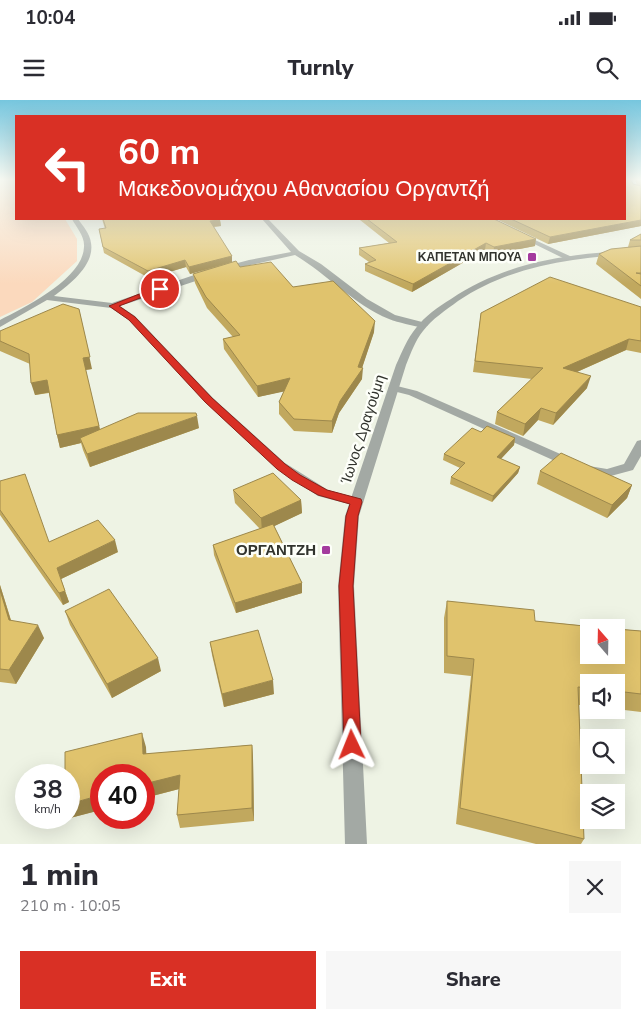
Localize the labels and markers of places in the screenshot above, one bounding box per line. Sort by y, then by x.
place label: ΚΑΠΕΤΑΝ ΜΠΟΥΑ [418,249,522,265]
marker: ΚΑΠΕΤΑΝ ΜΠΟΥΑ [526,251,538,263]
pin [139,268,181,310]
place label: ΟΡΓΑΝΤΖΗ [236,540,316,560]
marker: ΟΡΓΑΝΤΖΗ [320,544,332,556]

